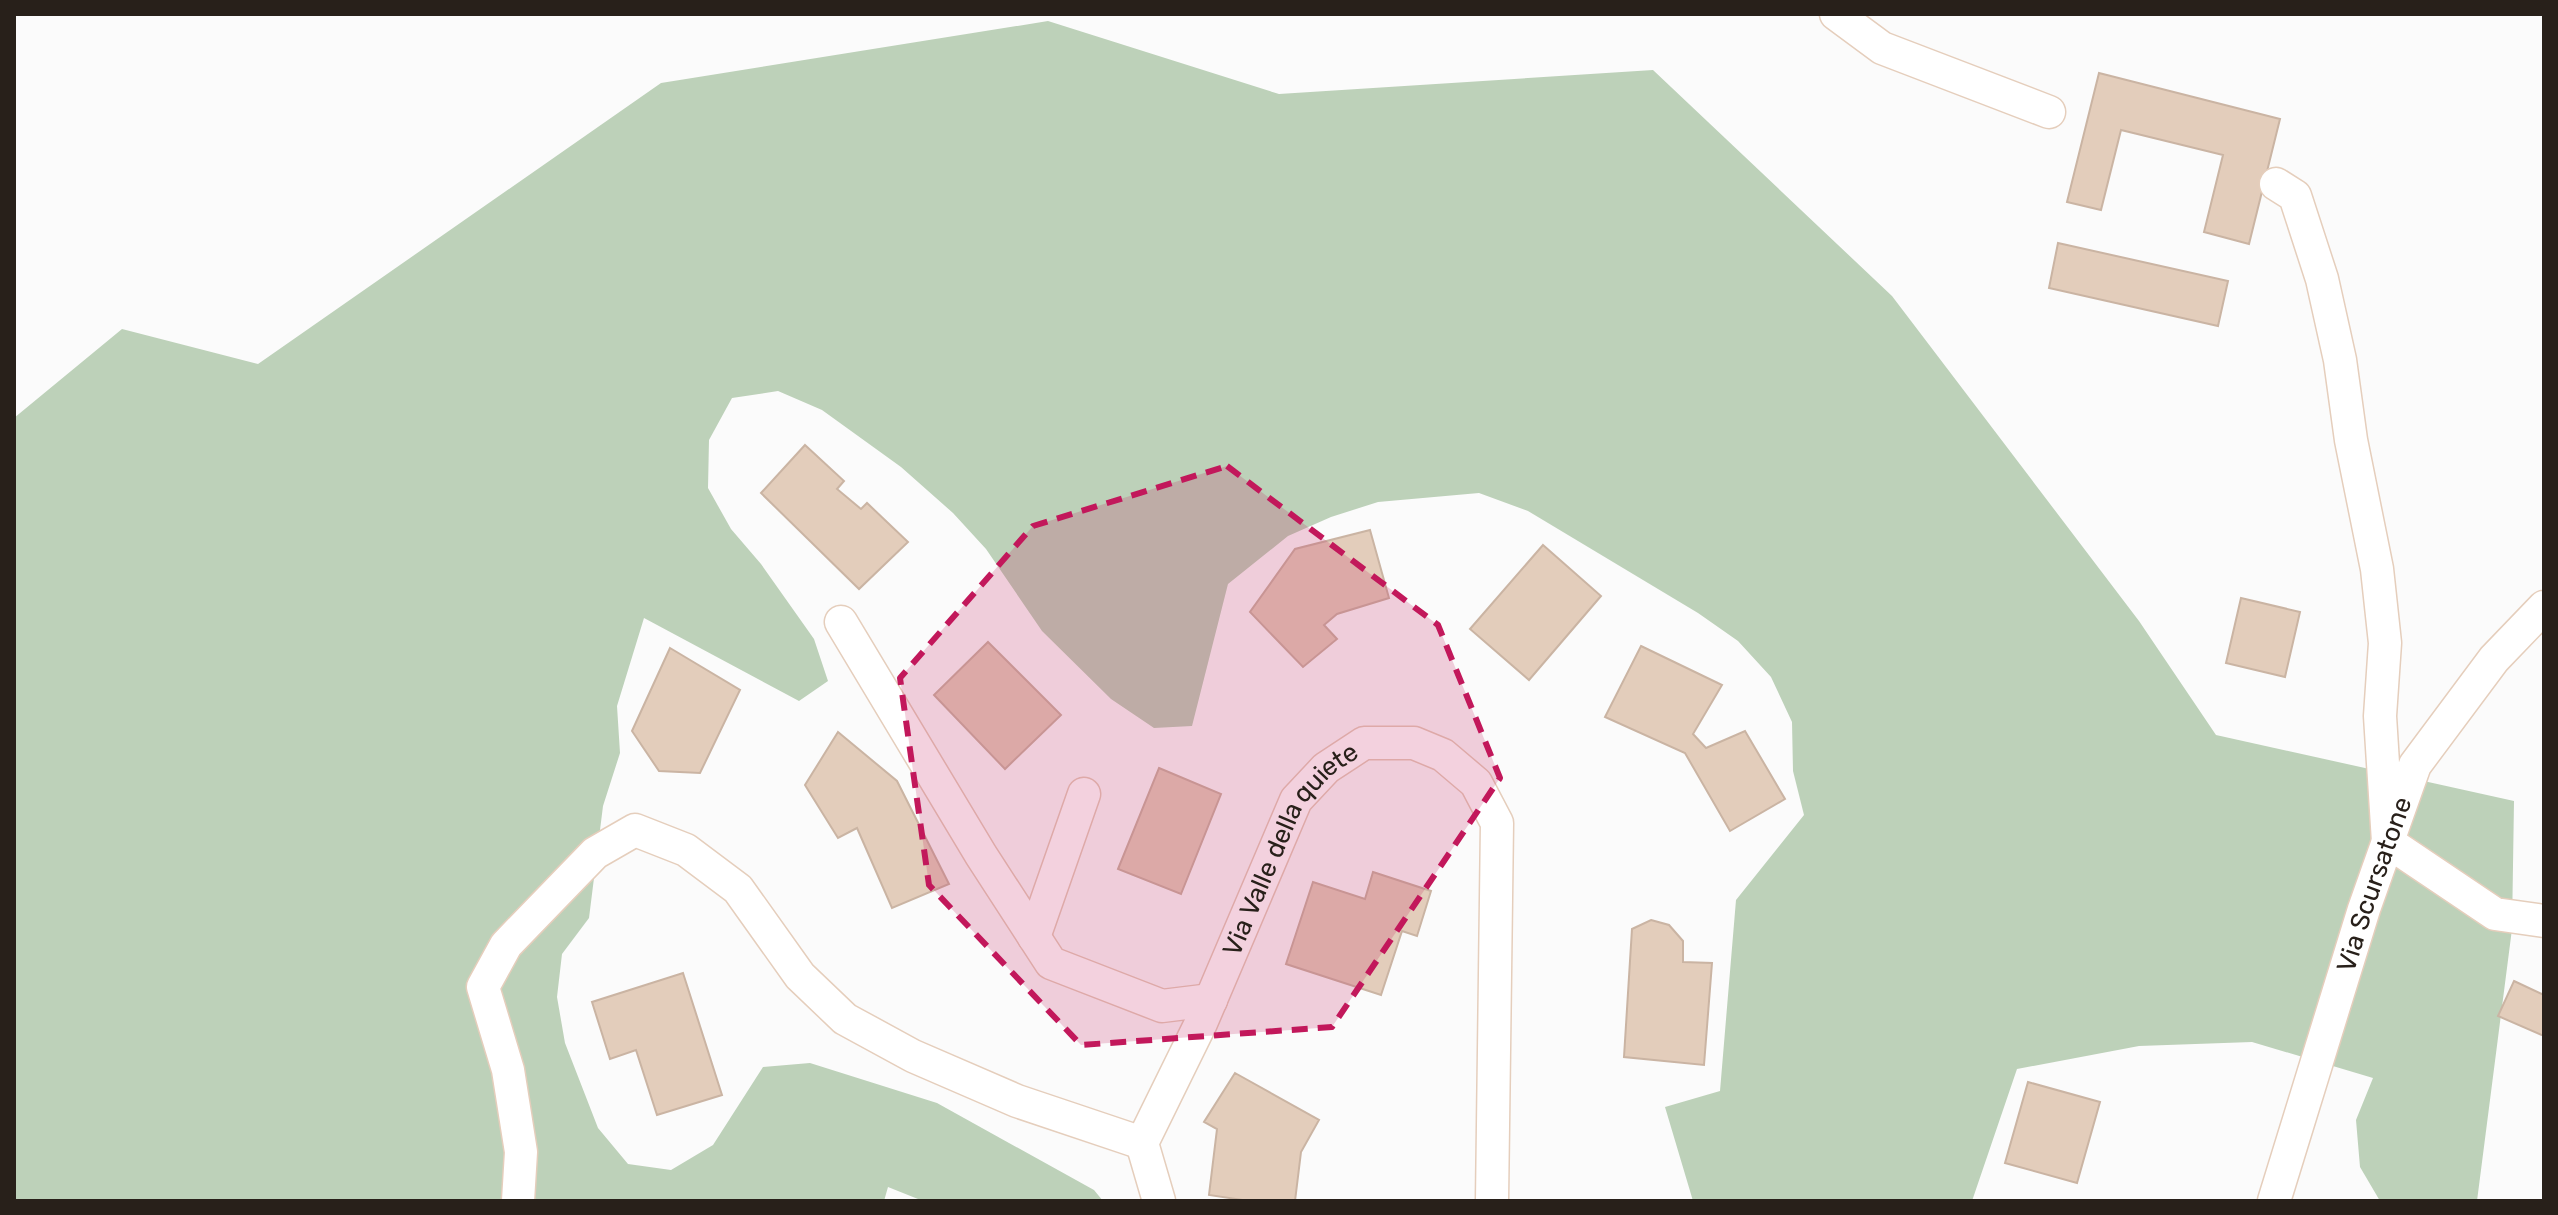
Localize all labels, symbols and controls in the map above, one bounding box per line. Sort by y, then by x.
street label: Via Valle della quiete [1216,736,1364,961]
street label: Via Scursatone [2330,793,2418,976]

